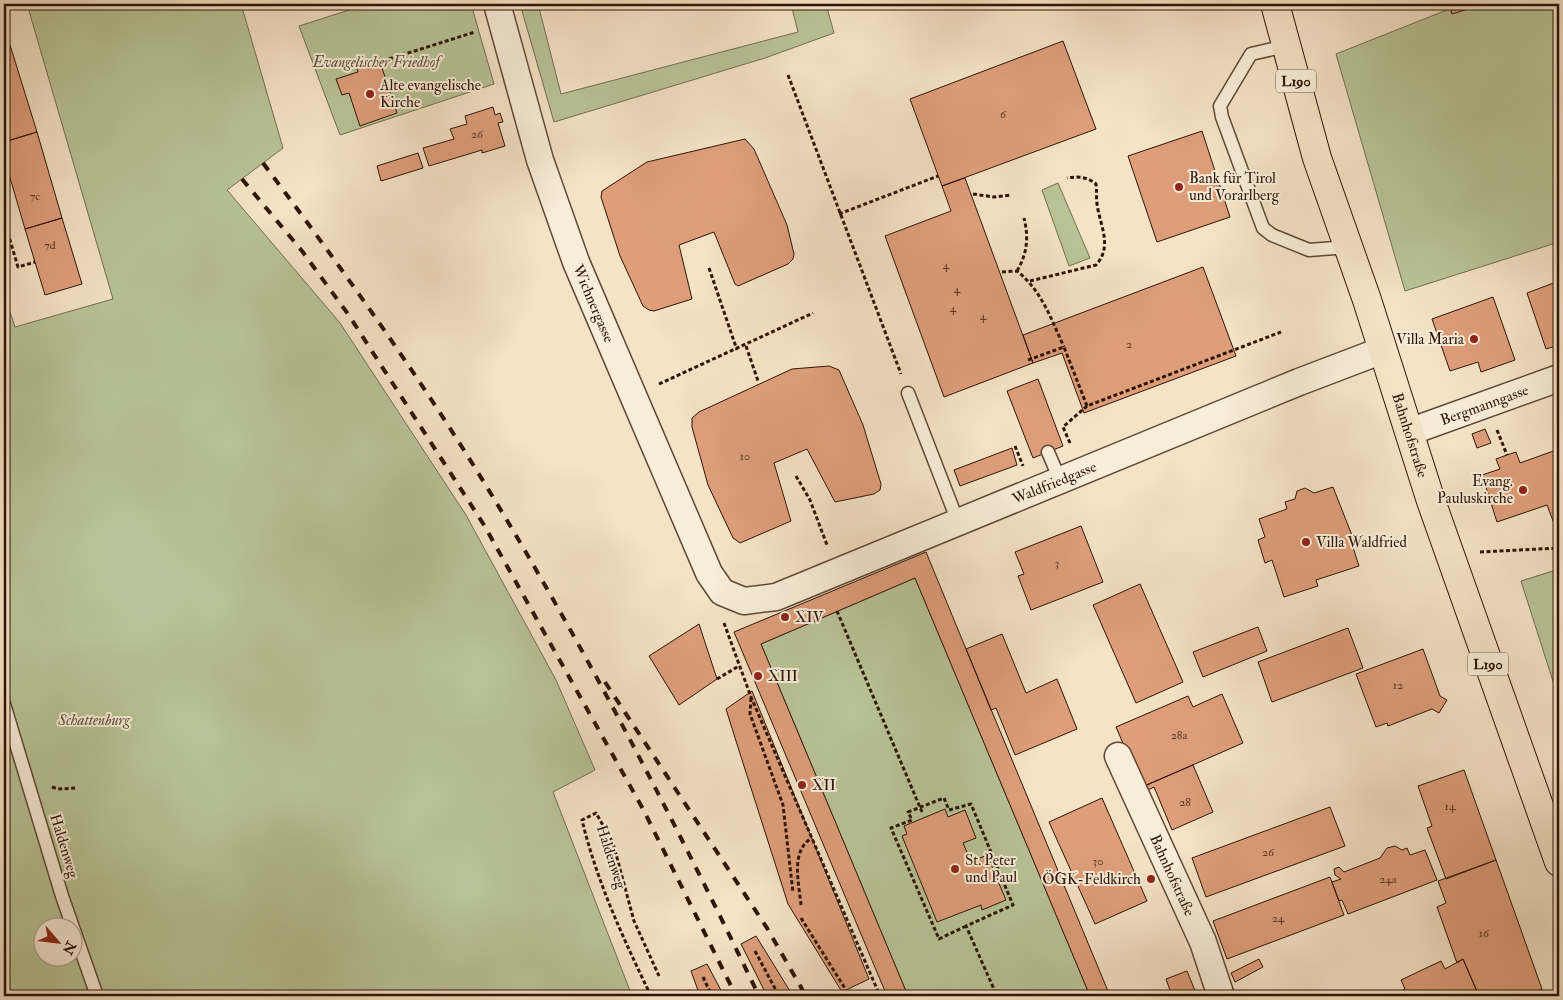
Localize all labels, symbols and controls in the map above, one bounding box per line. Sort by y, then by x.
park label: Evangelischer Friedhof [312,53,443,72]
road number: L190 [1276,70,1316,92]
place label: Alte evangelische Kirche [379,76,481,112]
marker: Alte evangelische Kirche [364,88,376,100]
house number: 6 [1000,107,1007,122]
house number: 26 [471,127,484,142]
place label: Bank für Tirol und Vorarlberg [1189,169,1280,205]
marker: Bank für Tirol und Vorarlberg [1173,181,1185,193]
house number: 7c [30,189,40,204]
house number: 7d [44,238,56,253]
house number: 4 [943,258,950,273]
street label: Wichnergasse [568,261,619,345]
house number: 4 [954,282,961,297]
house number: 4 [950,301,957,316]
house number: 4 [980,309,987,324]
place label: Villa Maria [1396,330,1465,349]
marker: Villa Maria [1468,333,1480,345]
house number: 2 [1126,337,1132,352]
street label: Bergmanngasse [1438,380,1531,430]
street label: Bahnhofstraße [1388,390,1432,480]
house number: 10 [740,449,750,464]
street label: Waldfriedgasse [1008,457,1099,509]
place label: Evang. Pauluskirche [1437,472,1513,508]
marker: Evang. Pauluskirche [1517,484,1529,496]
place label: Villa Waldfried [1316,533,1407,552]
marker: Villa Waldfried [1300,536,1312,548]
house number: 3 [1055,556,1059,571]
place label: XIV [795,608,825,627]
marker: XIV [779,611,791,623]
road number: L190 [1468,652,1508,676]
place label: XIII [768,667,798,686]
marker: XIII [752,670,764,682]
house number: 12 [1393,678,1403,693]
park label: Schattenburg [57,711,131,730]
house number: 28a [1171,728,1188,743]
place label: XII [812,776,836,795]
marker: XII [796,779,808,791]
house number: 28 [1179,795,1191,810]
house number: 14 [1445,799,1456,814]
street label: Haldenweg [45,812,83,881]
street label: Haldenweg [592,823,630,892]
street label: Bahnhofstraße [1146,831,1199,919]
house number: 26 [1262,845,1275,860]
place label: St. Peter und Paul [965,851,1017,887]
house number: 30 [1093,854,1103,869]
marker: St. Peter und Paul [949,863,961,875]
place label: ÖGK-Feldkirch [1042,869,1141,889]
house number: 24a [1379,872,1398,887]
marker: ÖGK-Feldkirch [1145,873,1157,885]
house number: 24 [1272,911,1285,926]
north arrow [32,918,82,968]
house number: 16 [1479,926,1490,941]
text: N [58,937,80,958]

